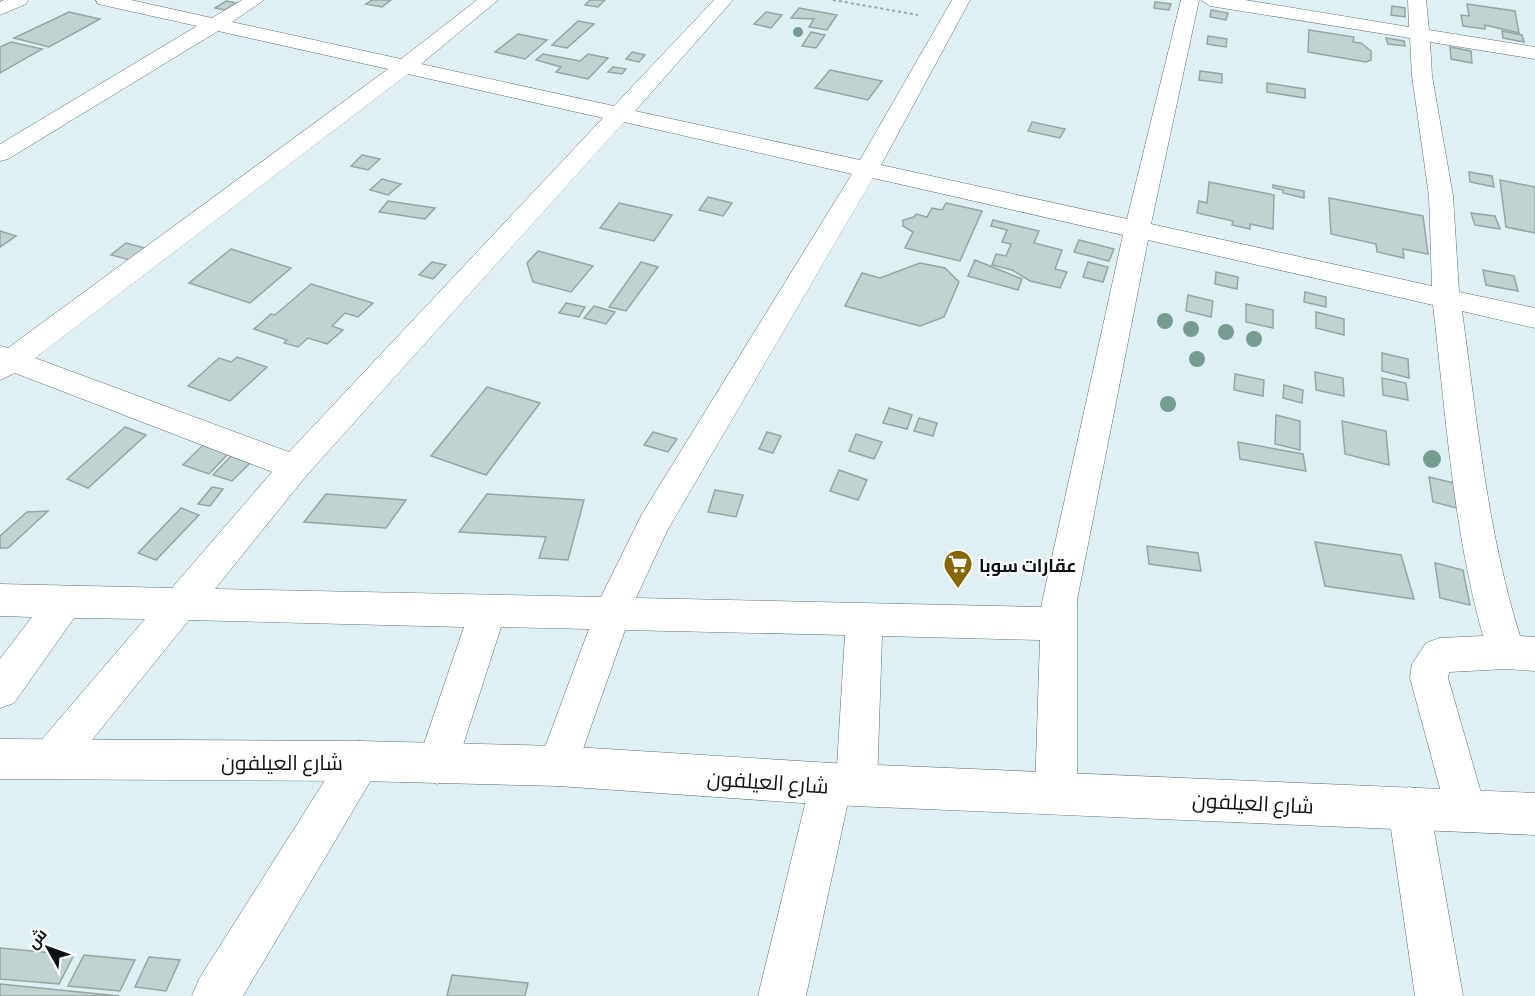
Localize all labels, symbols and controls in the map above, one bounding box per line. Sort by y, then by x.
supermarket icon: عقارات سوبا [942,548,974,590]
place label: عقارات سوبا [979,551,1077,578]
street label: شارع العيلفون [221,745,343,777]
street label: شارع العيلفون [706,760,830,801]
street label: شارع العيلفون [1191,782,1315,821]
north arrow [18,918,78,978]
text: ش [20,922,52,953]

